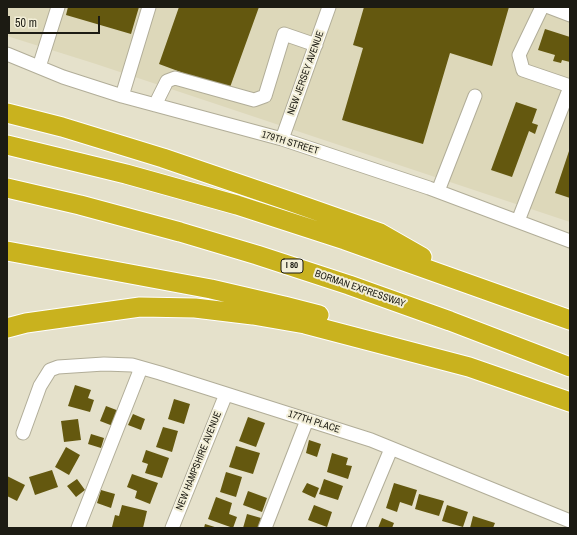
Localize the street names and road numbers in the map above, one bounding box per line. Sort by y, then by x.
street label: NEW JERSEY AVENUE [285,29,327,117]
street label: 179TH STREET [260,129,320,157]
road number: I 80 [281,259,303,273]
street label: BORMAN EXPRESSWAY [313,268,407,310]
street label: 177TH PLACE [287,408,341,436]
street label: NEW HAMPSHIRE AVENUE [174,410,224,512]

